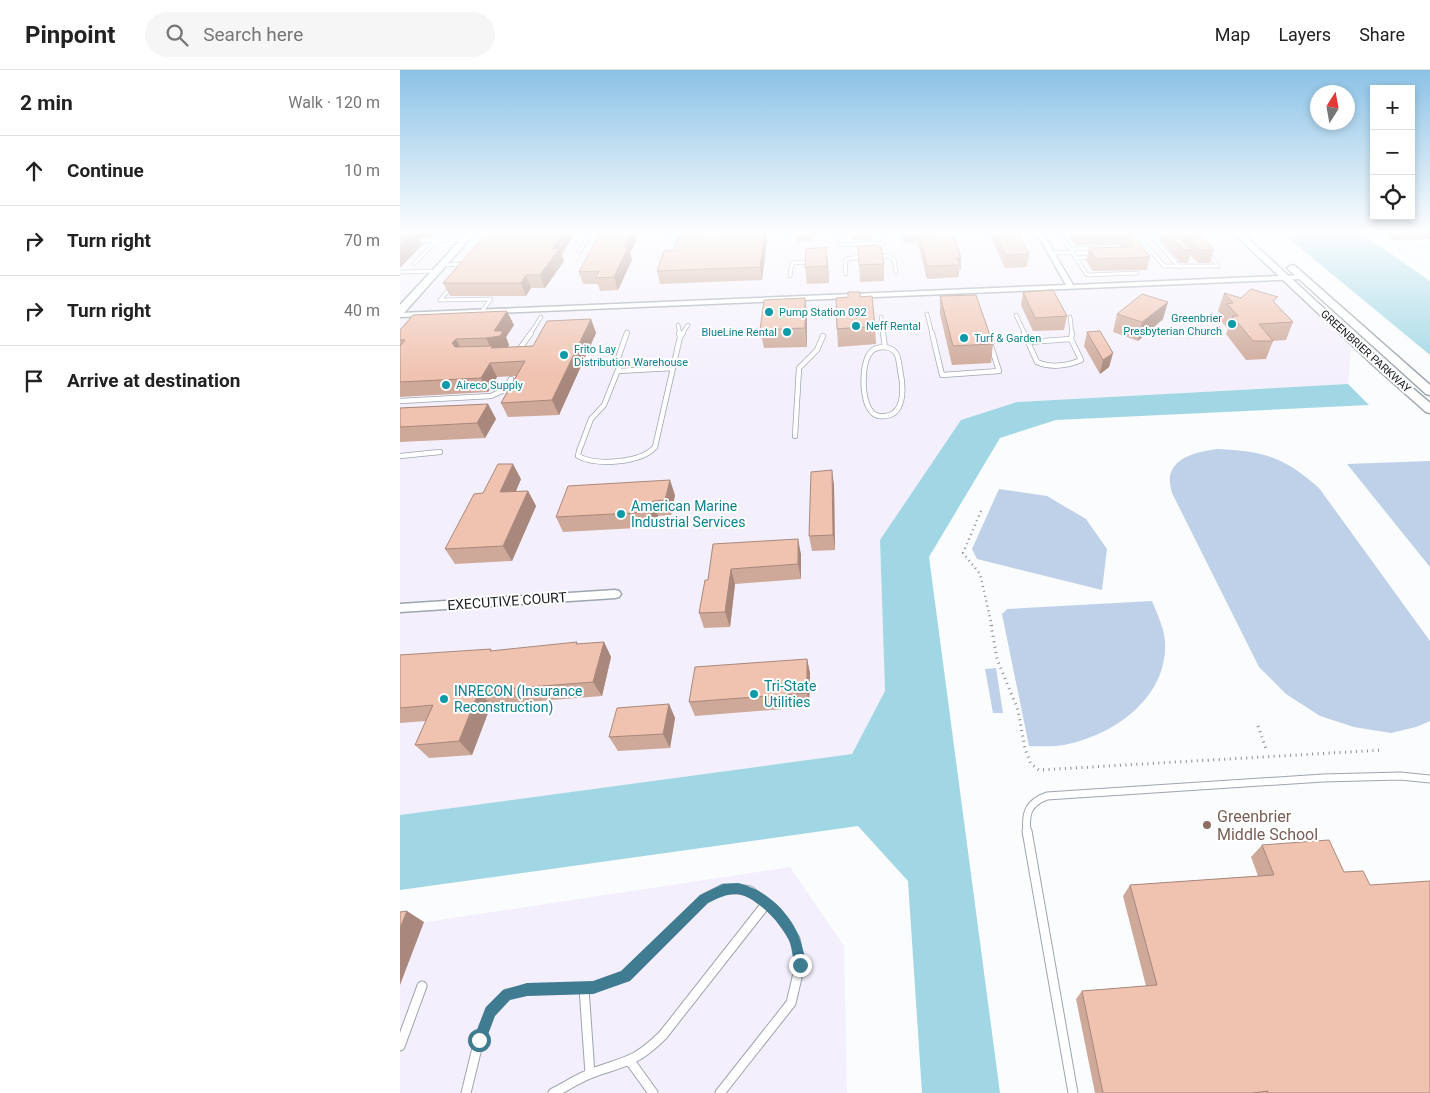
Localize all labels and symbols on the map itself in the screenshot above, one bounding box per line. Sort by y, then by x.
north arrow [1310,85,1355,130]
marker: Pump Station 092 [763,306,775,318]
place label: Pump Station 092 [779,306,867,319]
street label: GREENBRIER PARKWAY [1318,307,1414,396]
place label: Greenbrier Presbyterian Church [1123,312,1222,338]
marker: Greenbrier Presbyterian Church [1226,318,1238,330]
marker: Neff Rental [850,320,862,332]
place label: Neff Rental [866,320,921,333]
place label: BlueLine Rental [701,326,777,339]
marker: BlueLine Rental [781,326,793,338]
marker: Turf & Garden [958,332,970,344]
place label: Turf & Garden [974,332,1041,345]
place label: Frito Lay Distribution Warehouse [574,343,688,369]
marker: Frito Lay Distribution Warehouse [558,349,570,361]
marker: Aireco Supply [440,379,452,391]
place label: Aireco Supply [456,379,524,392]
place label: American Marine Industrial Services [631,498,745,530]
marker: American Marine Industrial Services [615,508,627,520]
street label: EXECUTIVE COURT [447,589,568,613]
place label: Tri-State Utilities [764,678,816,710]
place label: INRECON (Insurance Reconstruction) [454,683,582,716]
marker: Tri-State Utilities [748,688,760,700]
marker: INRECON (Insurance Reconstruction) [438,693,450,705]
place label: Greenbrier Middle School [1217,807,1318,844]
marker: Greenbrier Middle School [1201,819,1213,831]
route end [789,954,812,977]
route start [468,1029,491,1052]

